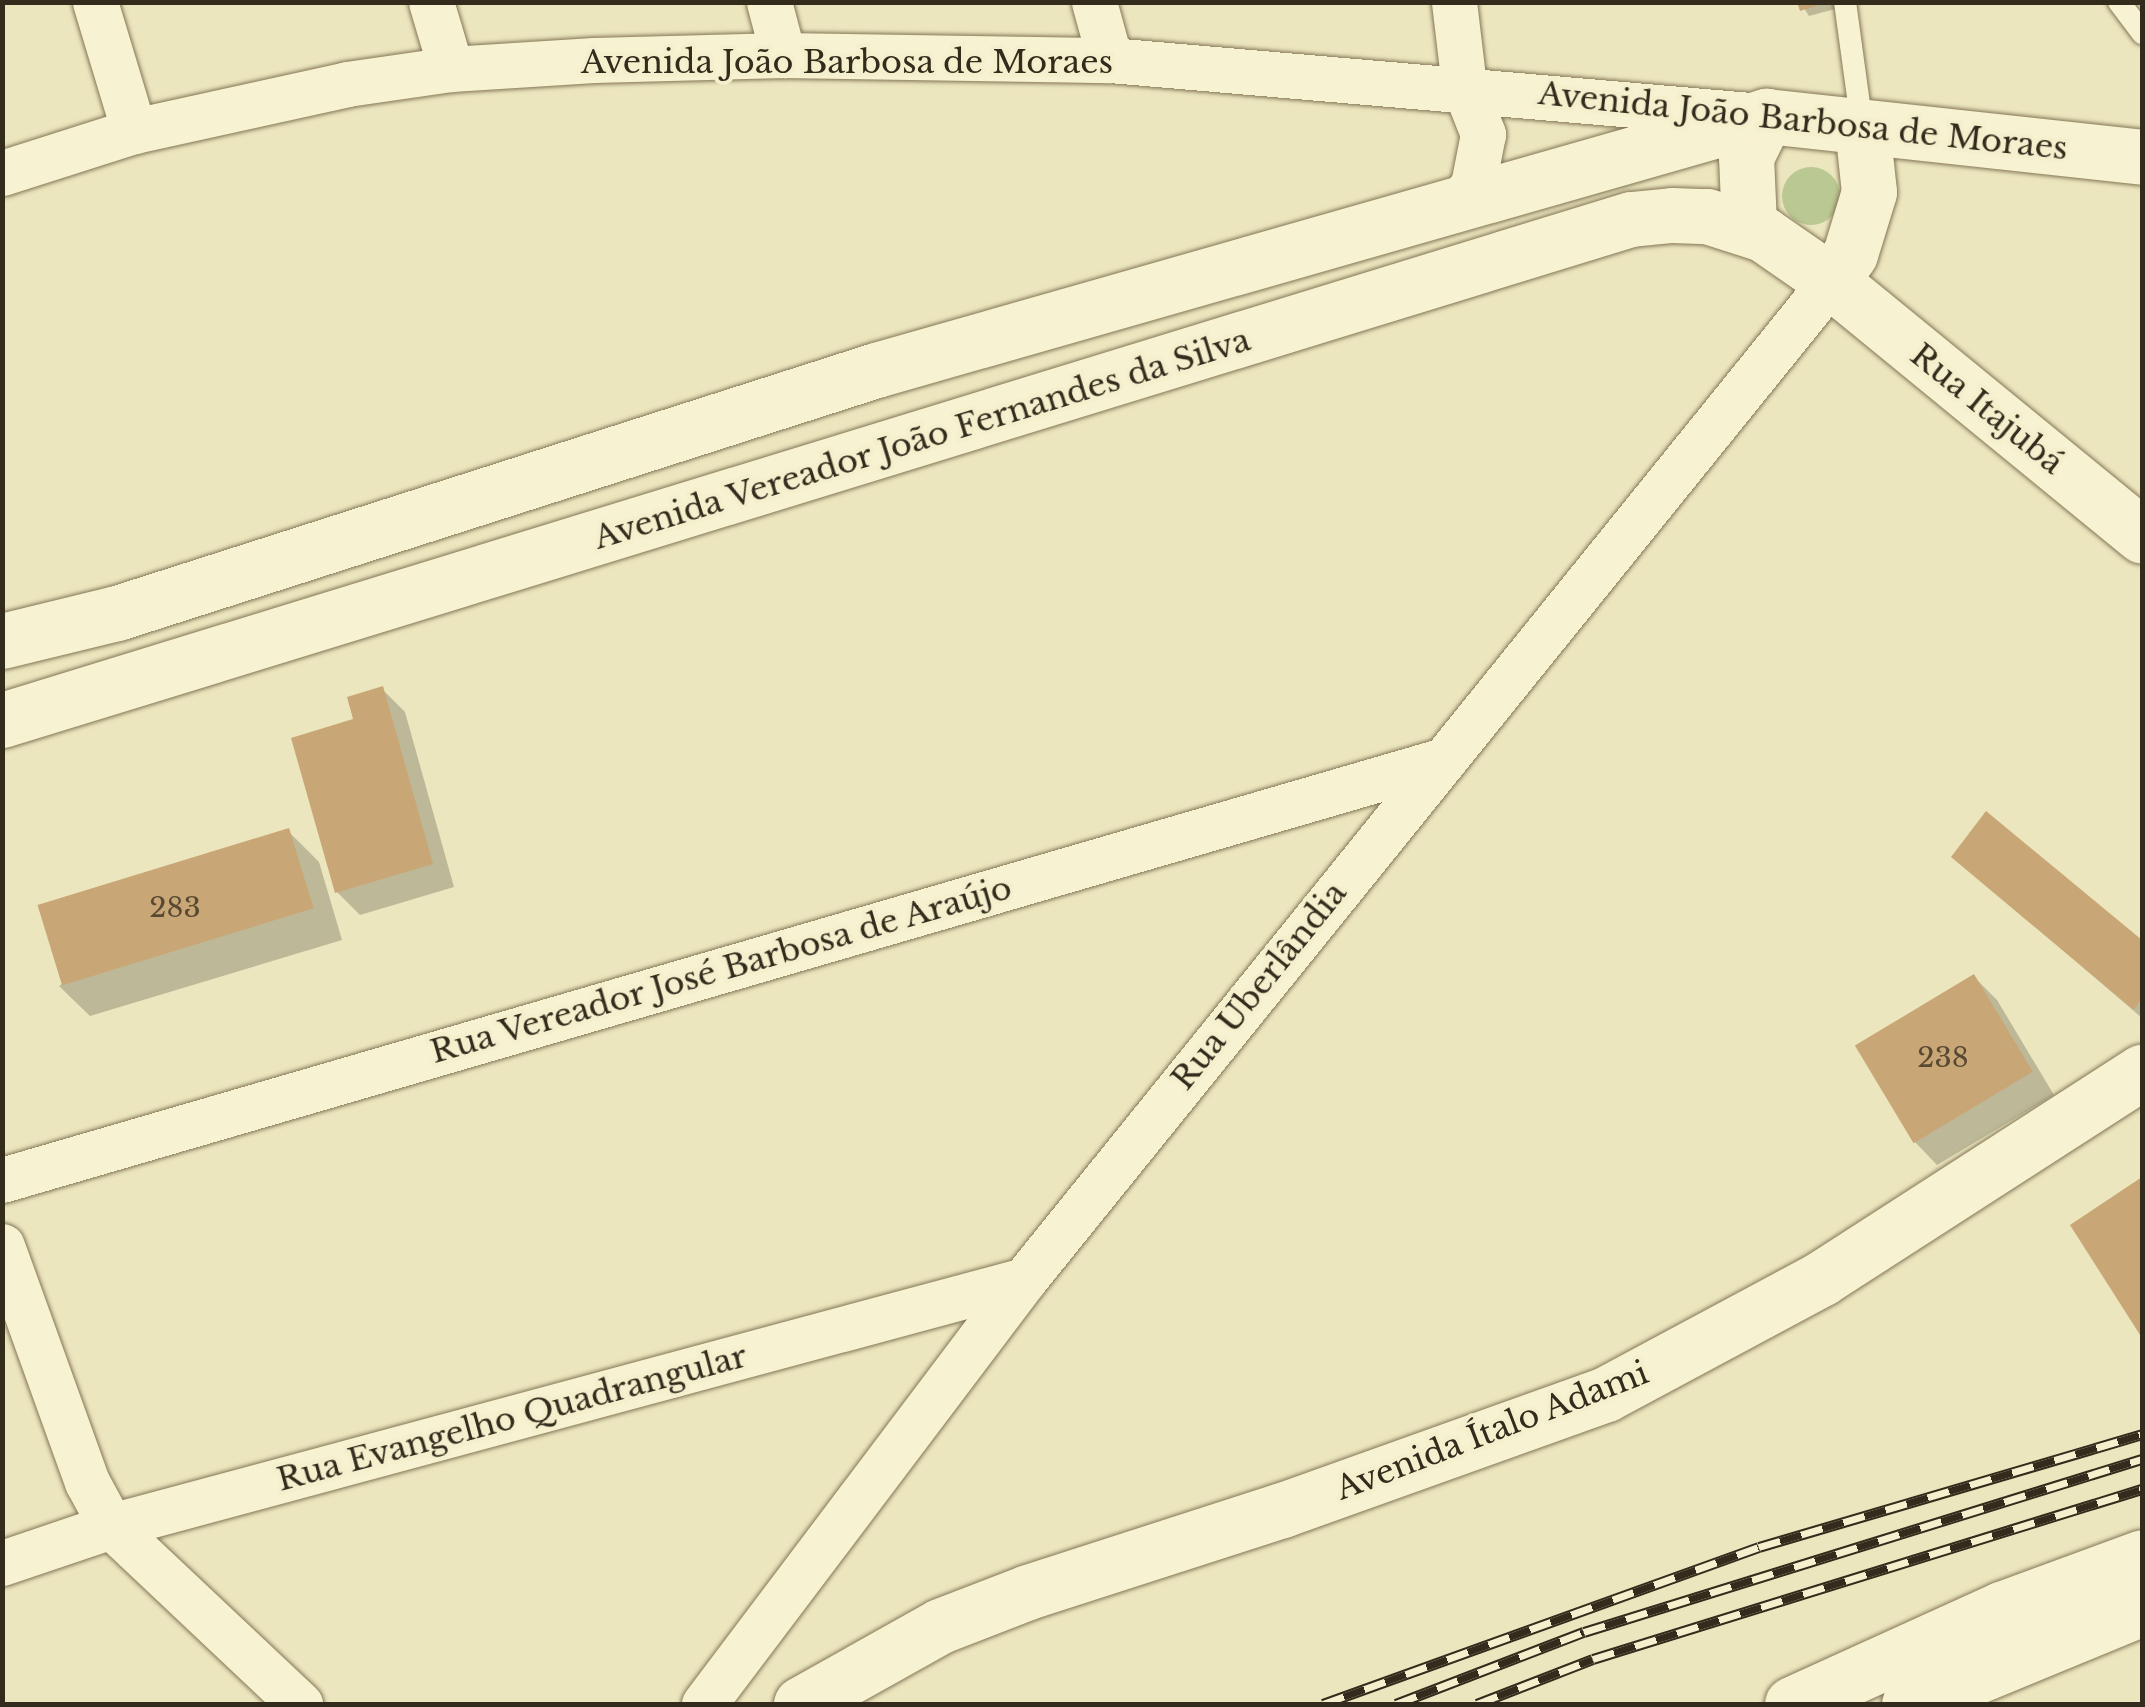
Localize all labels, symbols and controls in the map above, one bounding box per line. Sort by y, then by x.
street label: Avenida João Barbosa de Moraes [581,43,1113,81]
street label: Avenida João Barbosa de Moraes [1536,74,2070,168]
street label: Avenida Vereador João Fernandes da Silva [588,320,1256,558]
street label: Rua Itajubá [1903,336,2071,482]
street label: Rua Vereador José Barbosa de Araújo [424,868,1018,1072]
street label: Rua Uberlândia [1163,874,1355,1098]
house number: 283 [149,891,201,925]
house number: 238 [1917,1041,1969,1075]
street label: Rua Evangelho Quadrangular [273,1337,751,1499]
street label: Avenida Ítalo Adami [1330,1353,1654,1509]

